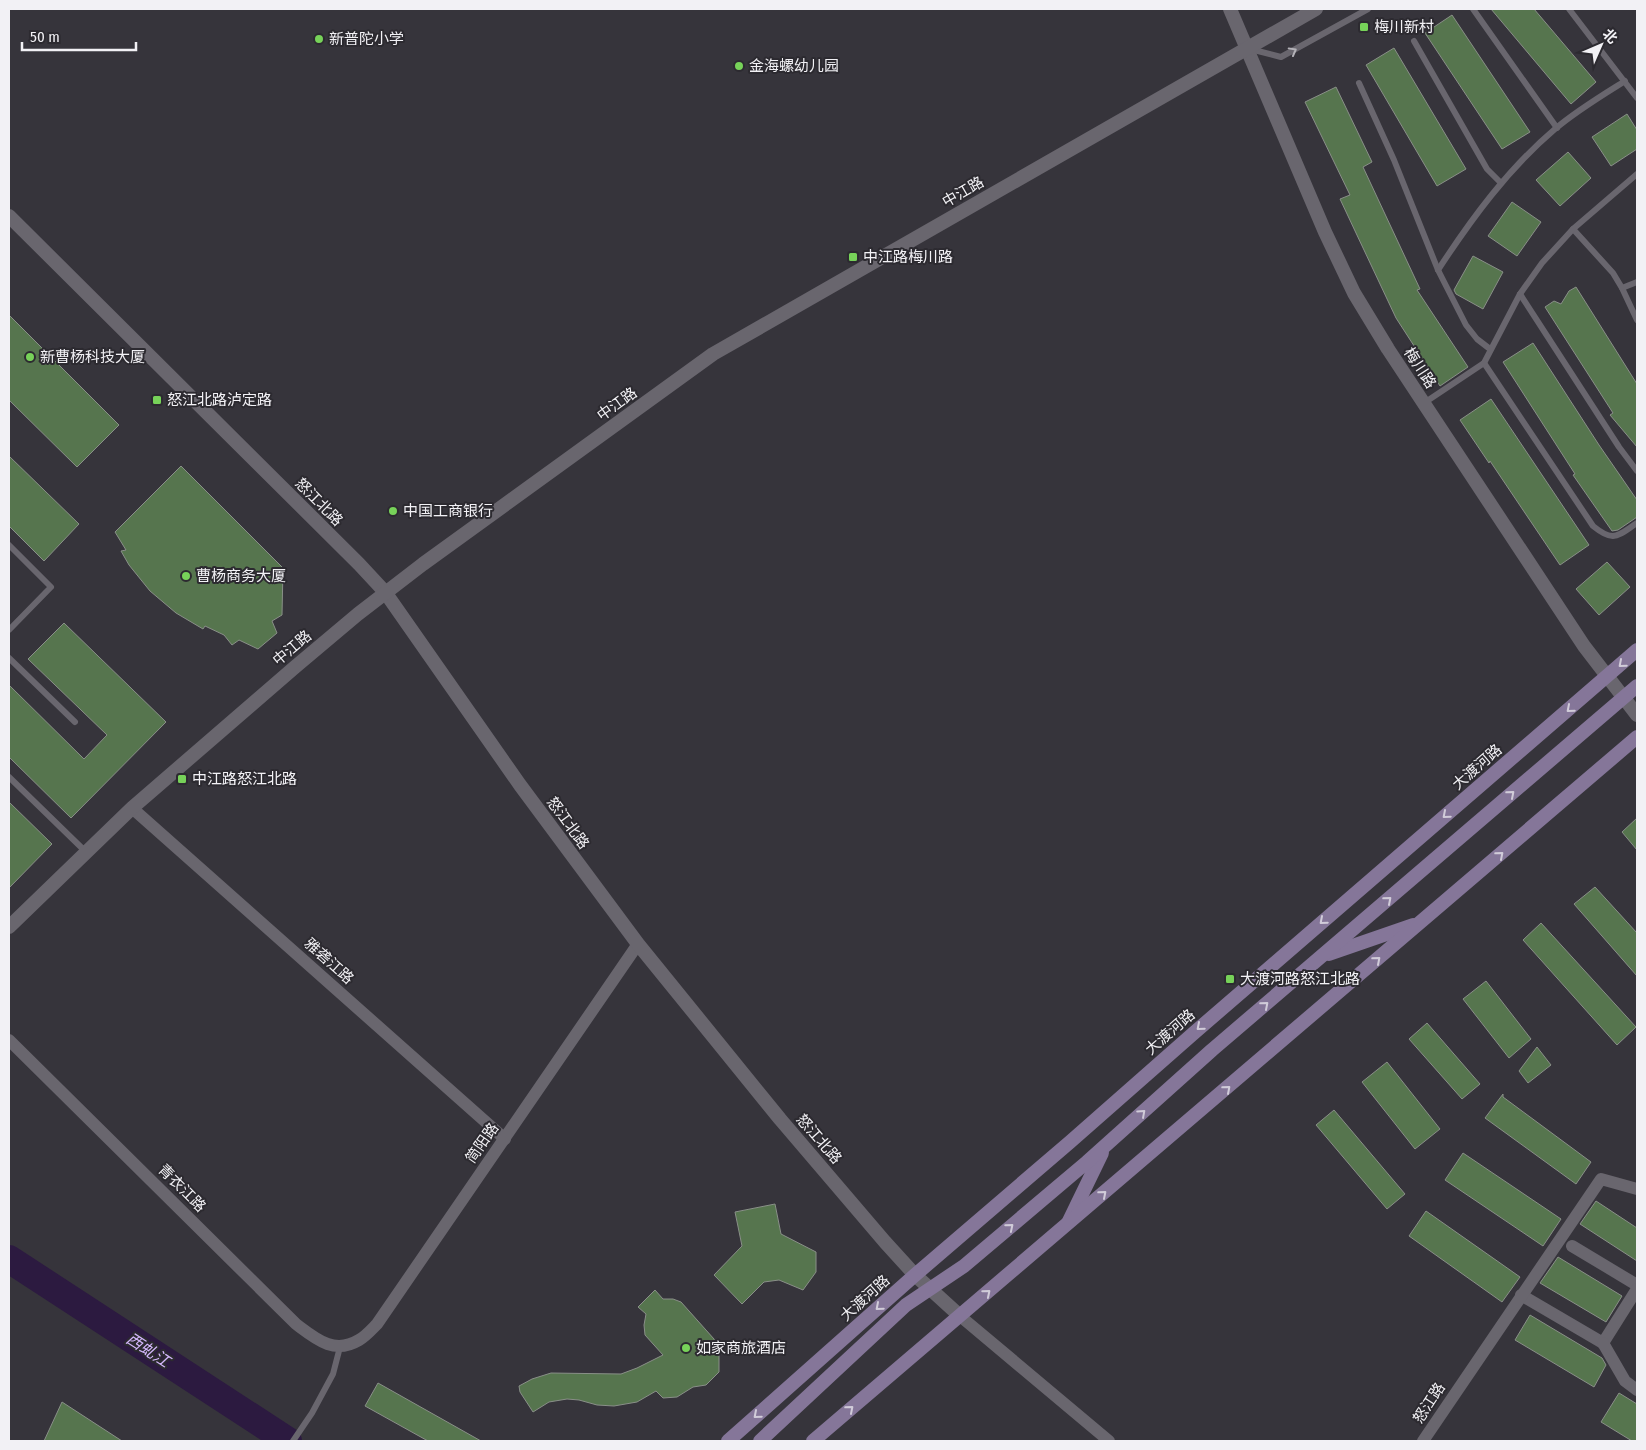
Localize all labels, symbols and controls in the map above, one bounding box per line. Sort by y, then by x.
place label: 梅川新村 [1374,18,1434,36]
scale bar [22,20,136,52]
north arrow [1576,20,1626,70]
marker: 梅川新村 [1358,21,1370,33]
text: 北 [1599,25,1621,47]
text: 50 m [30,28,60,46]
place label: 新普陀小学 [329,30,404,48]
marker: 新普陀小学 [313,33,325,45]
one-way arrow [1287,47,1296,57]
place label: 金海螺幼儿园 [749,57,839,75]
marker: 金海螺幼儿园 [733,60,745,72]
street label: 中江路 [939,173,987,211]
place label: 中江路梅川路 [863,248,953,266]
marker: 中江路梅川路 [847,251,859,263]
street label: 梅川路 [1400,344,1440,392]
place label: 新曹杨科技大厦 [40,348,145,366]
marker: 新曹杨科技大厦 [24,351,36,363]
street label: 中江路 [594,383,640,425]
place label: 怒江北路泸定路 [167,391,272,409]
marker: 怒江北路泸定路 [151,394,163,406]
street label: 怒江北路 [291,474,347,530]
place label: 中国工商银行 [403,502,493,520]
marker: 中国工商银行 [387,505,399,517]
place label: 曹杨商务大厦 [196,567,286,585]
marker: 曹杨商务大厦 [180,570,192,582]
street label: 中江路 [269,627,315,669]
one-way arrow [1619,658,1628,666]
one-way arrow [1566,703,1575,712]
street label: 大渡河路 [1448,741,1506,793]
place label: 中江路怒江北路 [192,770,297,788]
marker: 中江路怒江北路 [176,773,188,785]
one-way arrow [1505,791,1514,799]
street label: 怒江北路 [543,793,593,853]
one-way arrow [1443,809,1452,818]
one-way arrow [1494,852,1503,860]
one-way arrow [1382,896,1391,905]
one-way arrow [1320,915,1329,924]
street label: 雅砻江路 [301,934,357,988]
one-way arrow [1371,957,1380,966]
place label: 大渡河路怒江北路 [1240,970,1360,988]
marker: 大渡河路怒江北路 [1224,973,1236,985]
one-way arrow [1259,1002,1268,1011]
street label: 大渡河路 [1141,1006,1199,1058]
one-way arrow [1197,1021,1206,1030]
one-way arrow [1221,1085,1230,1094]
one-way arrow [1137,1109,1146,1118]
street label: 怒江北路 [793,1110,845,1168]
street label: 简阳路 [462,1119,502,1167]
street label: 青衣江路 [154,1160,210,1216]
one-way arrow [1097,1192,1106,1200]
one-way arrow [1004,1225,1013,1233]
street label: 大渡河路 [837,1271,893,1325]
one-way arrow [982,1290,991,1299]
one-way arrow [875,1302,884,1311]
water label: 西虬江 [123,1329,175,1372]
place label: 如家商旅酒店 [696,1339,786,1357]
marker: 如家商旅酒店 [680,1342,692,1354]
street label: 怒江路 [1409,1379,1449,1427]
one-way arrow [844,1407,853,1415]
one-way arrow [753,1409,762,1418]

